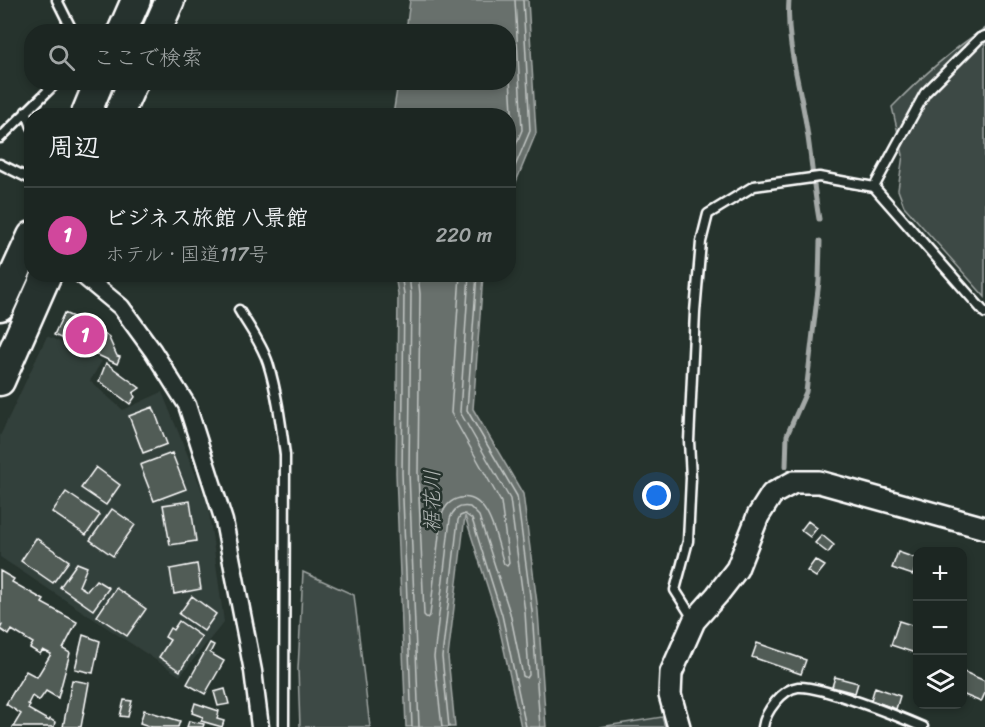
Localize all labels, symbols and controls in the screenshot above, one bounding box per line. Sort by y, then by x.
search box [24,24,516,90]
text: ここで検索 [93,38,203,77]
icon: search [45,41,78,74]
text: 周辺 [48,124,100,170]
text: ビジネス旅館 八景館 [105,198,308,237]
text: 1 [63,218,72,253]
text: 220 m [436,218,492,253]
text: ホテル · 国道117号 [105,237,269,272]
pin: 1 [66,312,104,358]
water label: 裾花川 [413,470,451,533]
your location [642,481,671,510]
map controls [913,547,967,709]
button: + [913,547,967,601]
button: − [913,601,967,655]
button: layers [913,655,967,709]

